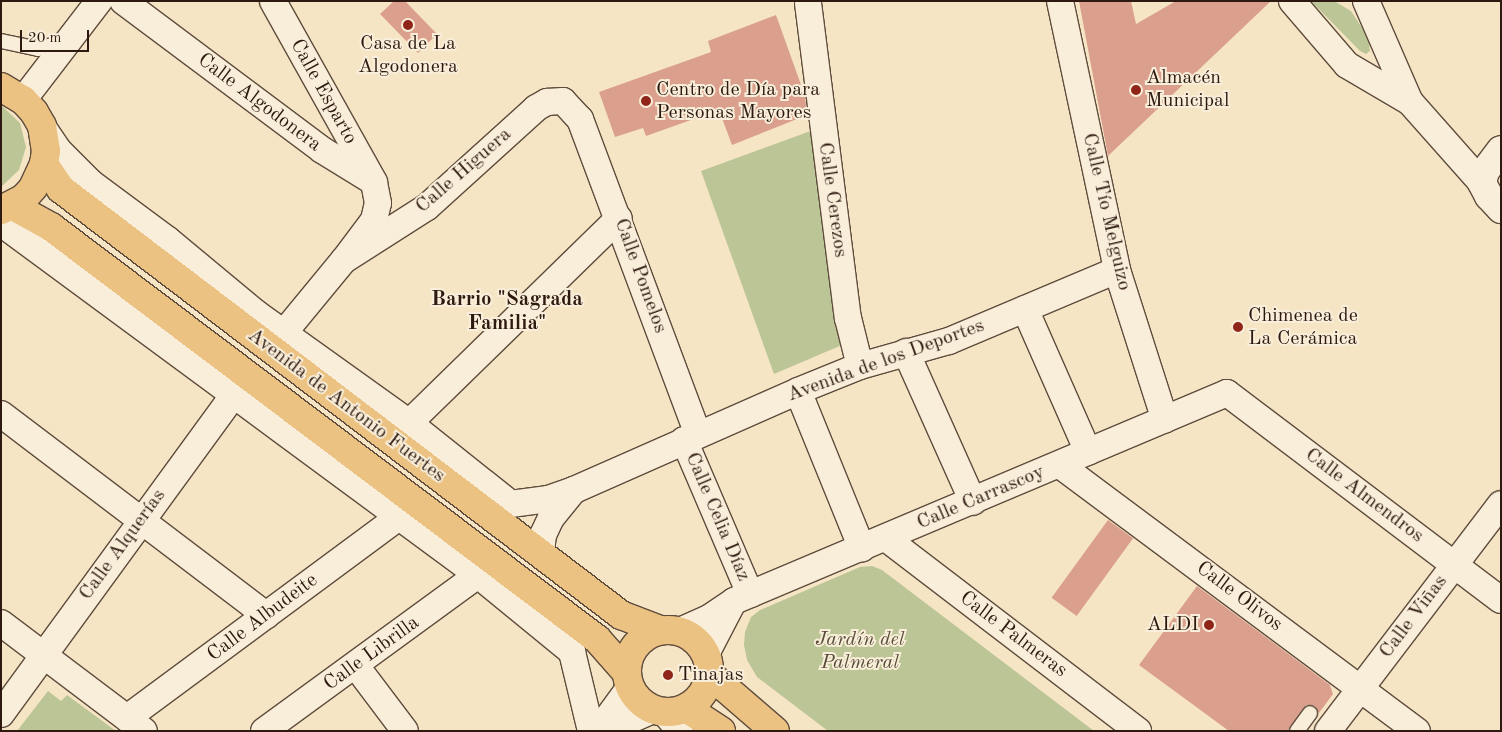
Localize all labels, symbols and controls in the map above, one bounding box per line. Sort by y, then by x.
marker: Casa de La Algodonera [402,19,414,31]
scale bar [22,20,91,52]
text: 20 m [28,31,62,46]
place label: Casa de La Algodonera [358,33,458,80]
street label: Calle Esparto [284,35,362,149]
street label: Calle Algodonera [192,49,326,157]
place label: Almacén Municipal [1146,66,1229,113]
place label: Centro de Día para Personas Mayores [656,78,820,125]
marker: Almacén Municipal [1130,84,1142,96]
marker: Centro de Día para Personas Mayores [640,95,652,107]
street label: Calle Higuera [411,123,517,219]
street label: Calle Tío Melguizo [1076,131,1136,293]
street label: Calle Cerezos [812,141,852,259]
street label: Calle Pomelos [608,215,672,337]
district label: Barrio "Sagrada Familia" [431,287,583,337]
place label: Chimenea de La Cerámica [1248,304,1358,351]
street label: Avenida de los Deportes [784,314,988,408]
marker: Chimenea de La Cerámica [1232,321,1244,333]
street label: Avenida de Antonio Fuertes [242,324,450,488]
street label: Calle Almendros [1300,443,1428,549]
street label: Calle Celia Díaz [679,449,755,585]
street label: Calle Carrascoy [914,460,1048,536]
street label: Calle Alquerías [75,485,171,605]
street label: Calle Olivos [1191,557,1287,637]
street label: Calle Albudeite [203,569,323,667]
street label: Calle Viñas [1375,571,1453,663]
street label: Calle Palmeras [954,587,1072,683]
street label: Calle Librilla [320,611,424,697]
place label: ALDI [1147,613,1199,637]
marker: ALDI [1203,619,1215,631]
park label: Jardín del Palmeral [815,629,905,676]
place label: Tinajas [678,663,743,687]
marker: Tinajas [662,669,674,681]

